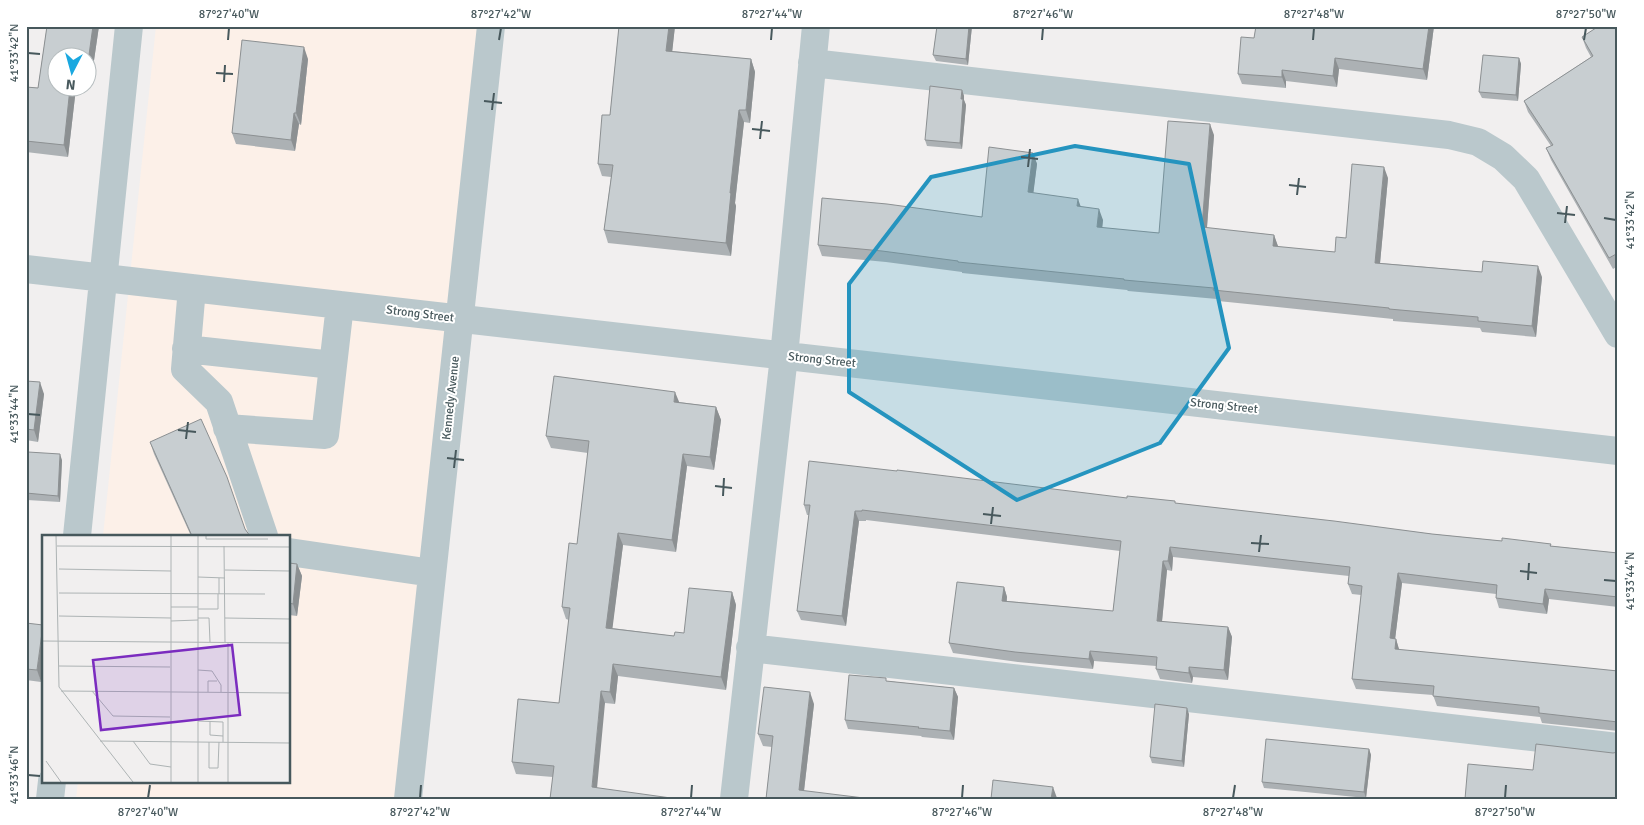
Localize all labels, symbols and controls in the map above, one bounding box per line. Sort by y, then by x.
text: 87°27'40"W [199,7,259,22]
text: 87°27'42"W [471,7,531,22]
text: 87°27'44"W [742,7,802,22]
text: 87°27'46"W [1013,7,1073,22]
text: 87°27'48"W [1284,7,1344,22]
text: 87°27'50"W [1556,7,1616,22]
text: 41°33'42"N [7,24,22,82]
north arrow [48,48,98,98]
text: N [65,75,76,93]
text: 41°33'42"N [1623,191,1638,249]
street label: Strong Street [385,302,455,326]
street label: Strong Street [787,349,857,371]
street label: Kennedy Avenue [439,355,463,441]
text: 41°33'44"N [7,385,22,443]
street label: Strong Street [1189,395,1259,417]
inset map [42,535,290,782]
text: 41°33'44"N [1623,552,1638,610]
text: 41°33'46"N [7,746,22,804]
text: 87°27'40"W [118,805,178,820]
text: 87°27'42"W [390,805,450,820]
text: 87°27'44"W [661,805,721,820]
text: 87°27'46"W [932,805,992,820]
text: 87°27'48"W [1203,805,1263,820]
text: 87°27'50"W [1475,805,1535,820]

